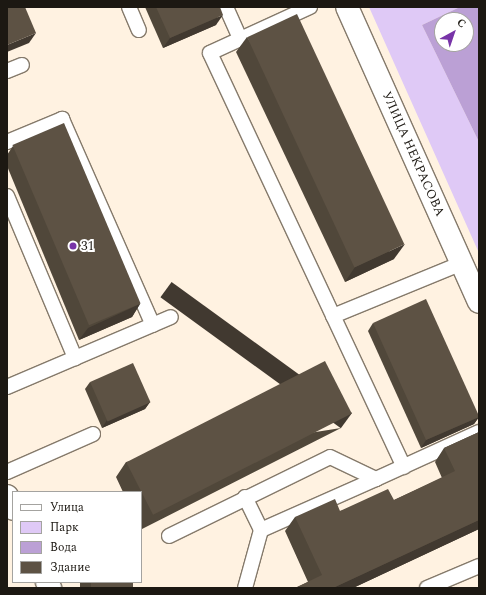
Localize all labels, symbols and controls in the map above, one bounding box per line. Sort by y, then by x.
north arrow [434,12,474,52]
text: С [453,14,470,32]
street label: УЛИЦА НЕКРАСОВА [378,89,448,219]
place label: 31 [81,238,94,254]
marker: 31 [68,241,78,251]
legend [12,491,142,583]
text: Улица [50,498,84,517]
text: Парк [50,518,79,537]
text: Вода [50,538,77,557]
text: Здание [50,558,90,577]

